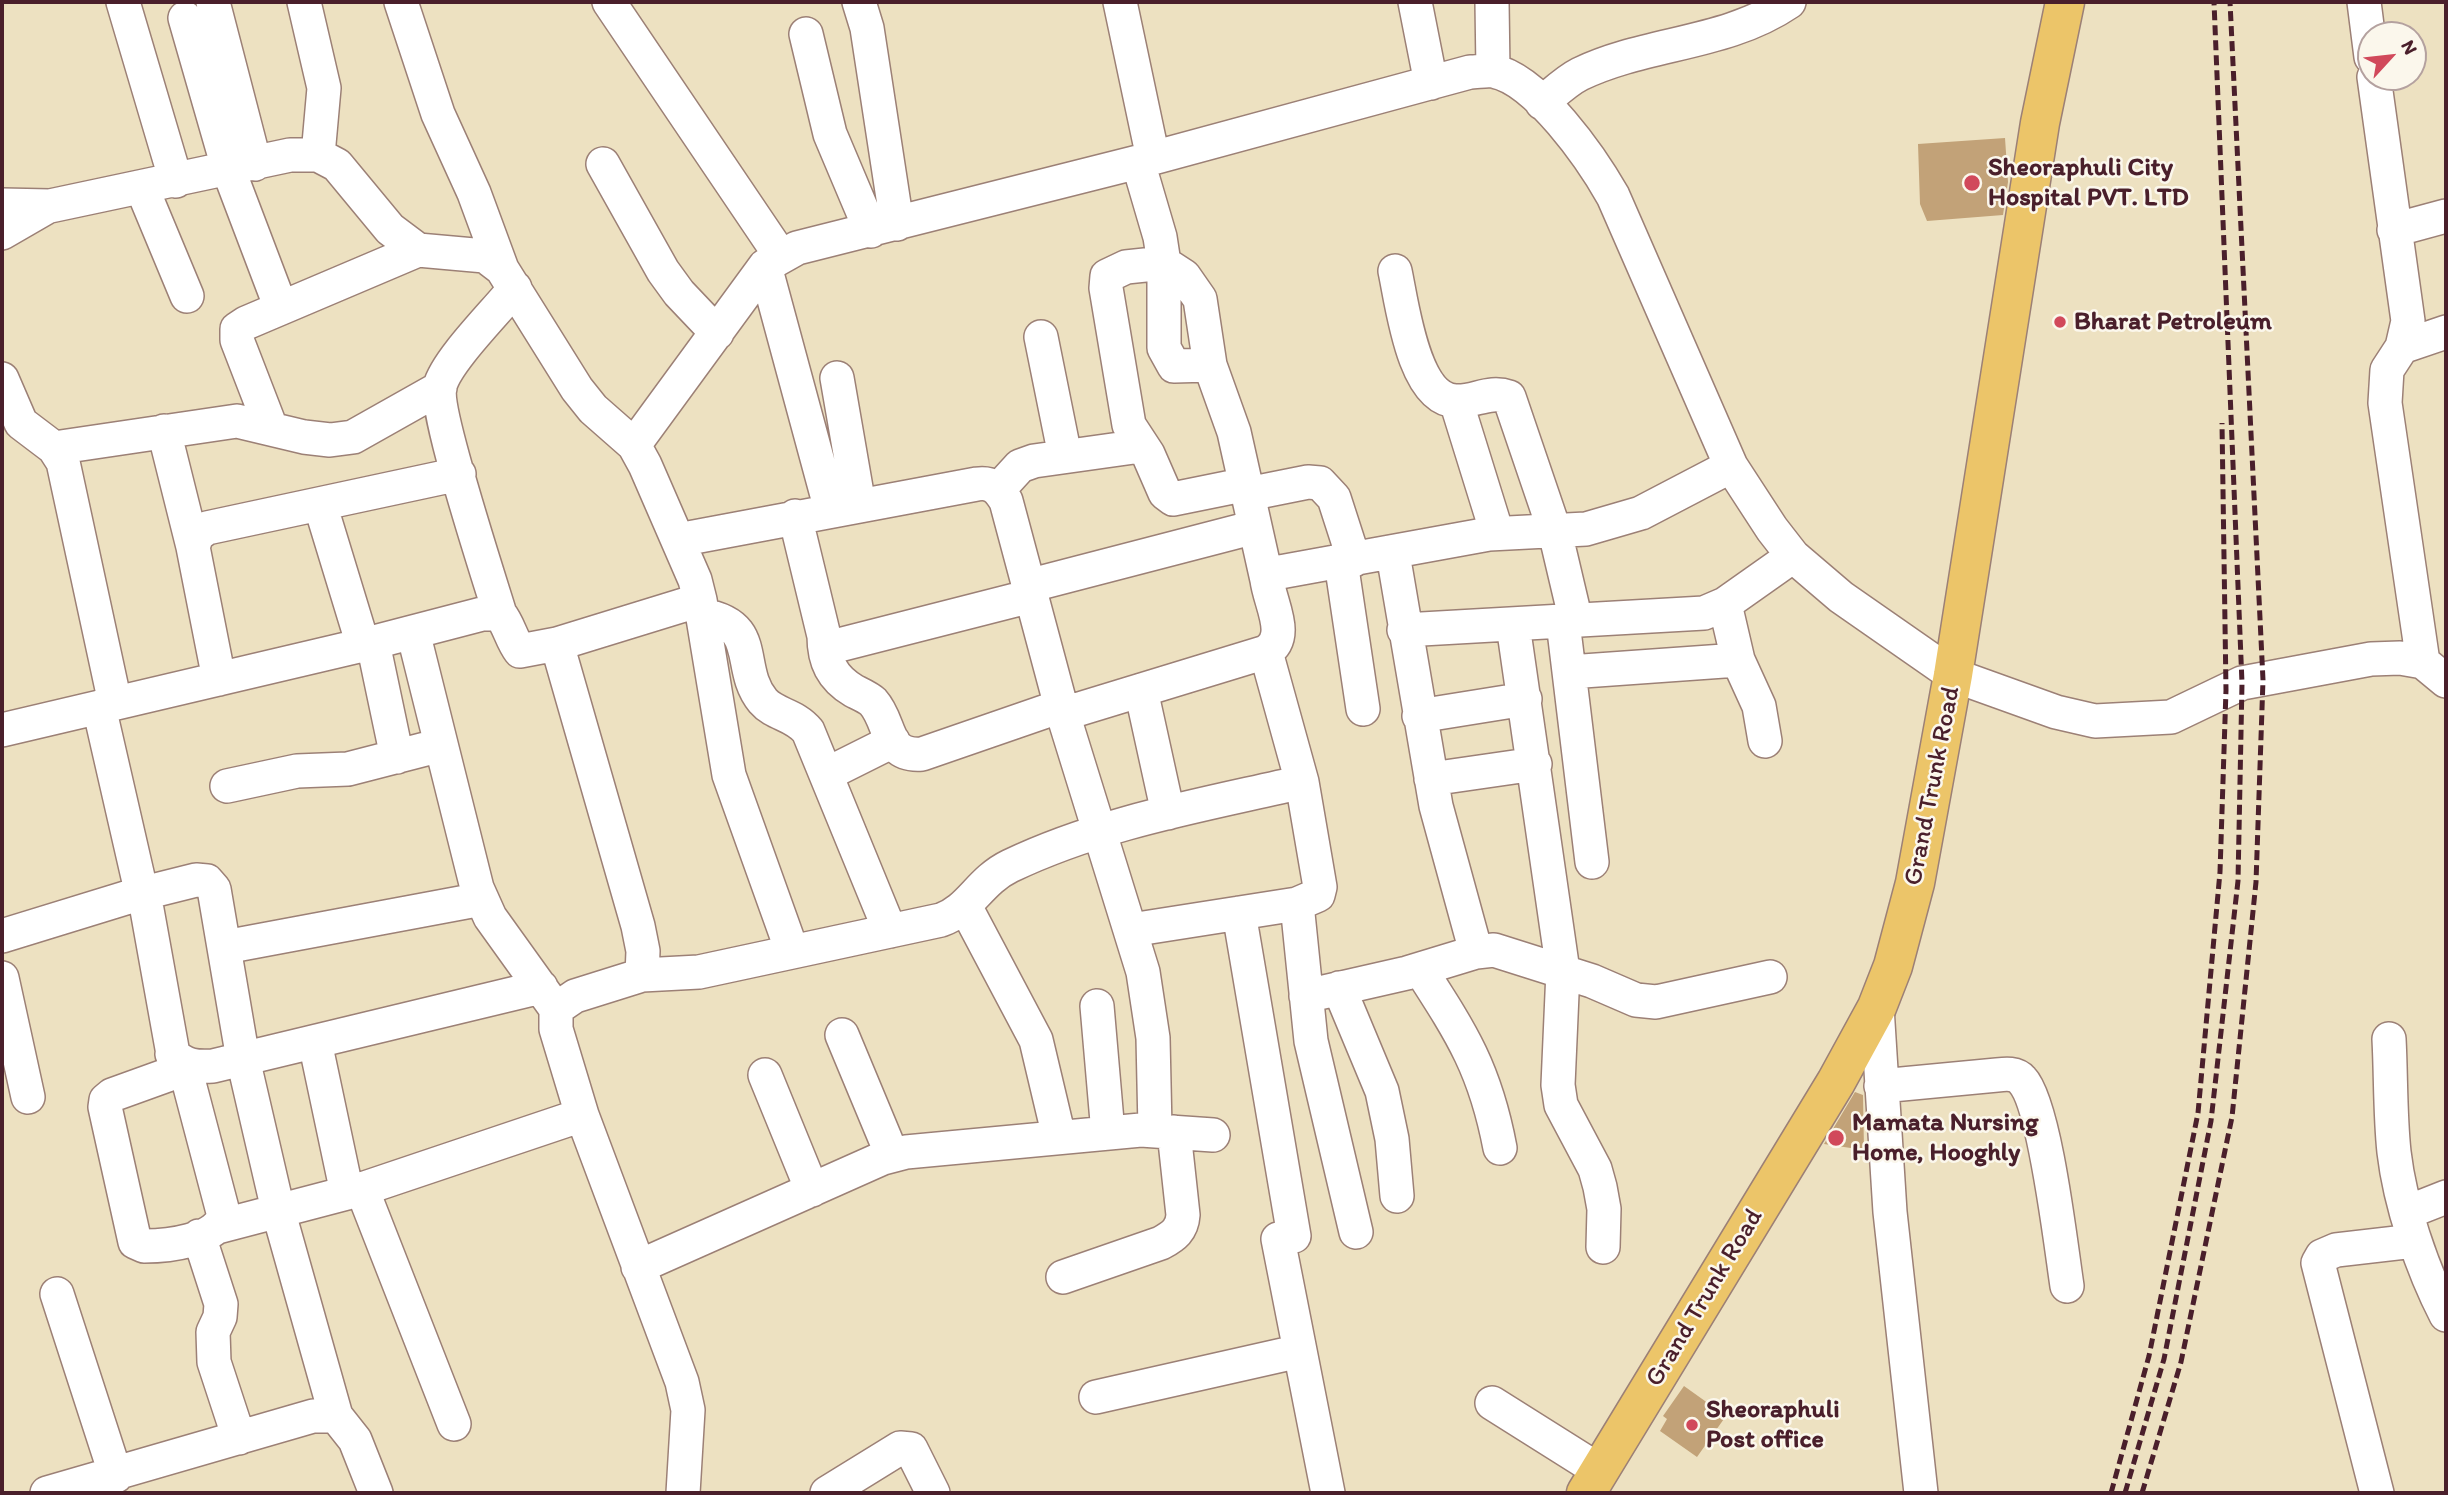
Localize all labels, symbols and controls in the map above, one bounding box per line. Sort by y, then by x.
north arrow [2357,21,2427,91]
text: N [2396,36,2423,58]
place label: Sheoraphuli City Hospital PVT. LTD [1988,152,2189,214]
marker: Sheoraphuli City Hospital PVT. LTD [1962,173,1982,193]
place label: Bharat Petroleum [2074,306,2272,338]
marker: Bharat Petroleum [2052,314,2068,330]
street label: Grand Trunk Road [1898,684,1968,888]
place label: Mamata Nursing Home, Hooghly [1852,1107,2038,1168]
marker: Mamata Nursing Home, Hooghly [1826,1128,1846,1148]
street label: Grand Trunk Road [1640,1203,1770,1393]
place label: Sheoraphuli Post office [1706,1394,1840,1456]
marker: Sheoraphuli Post office [1684,1417,1700,1433]

